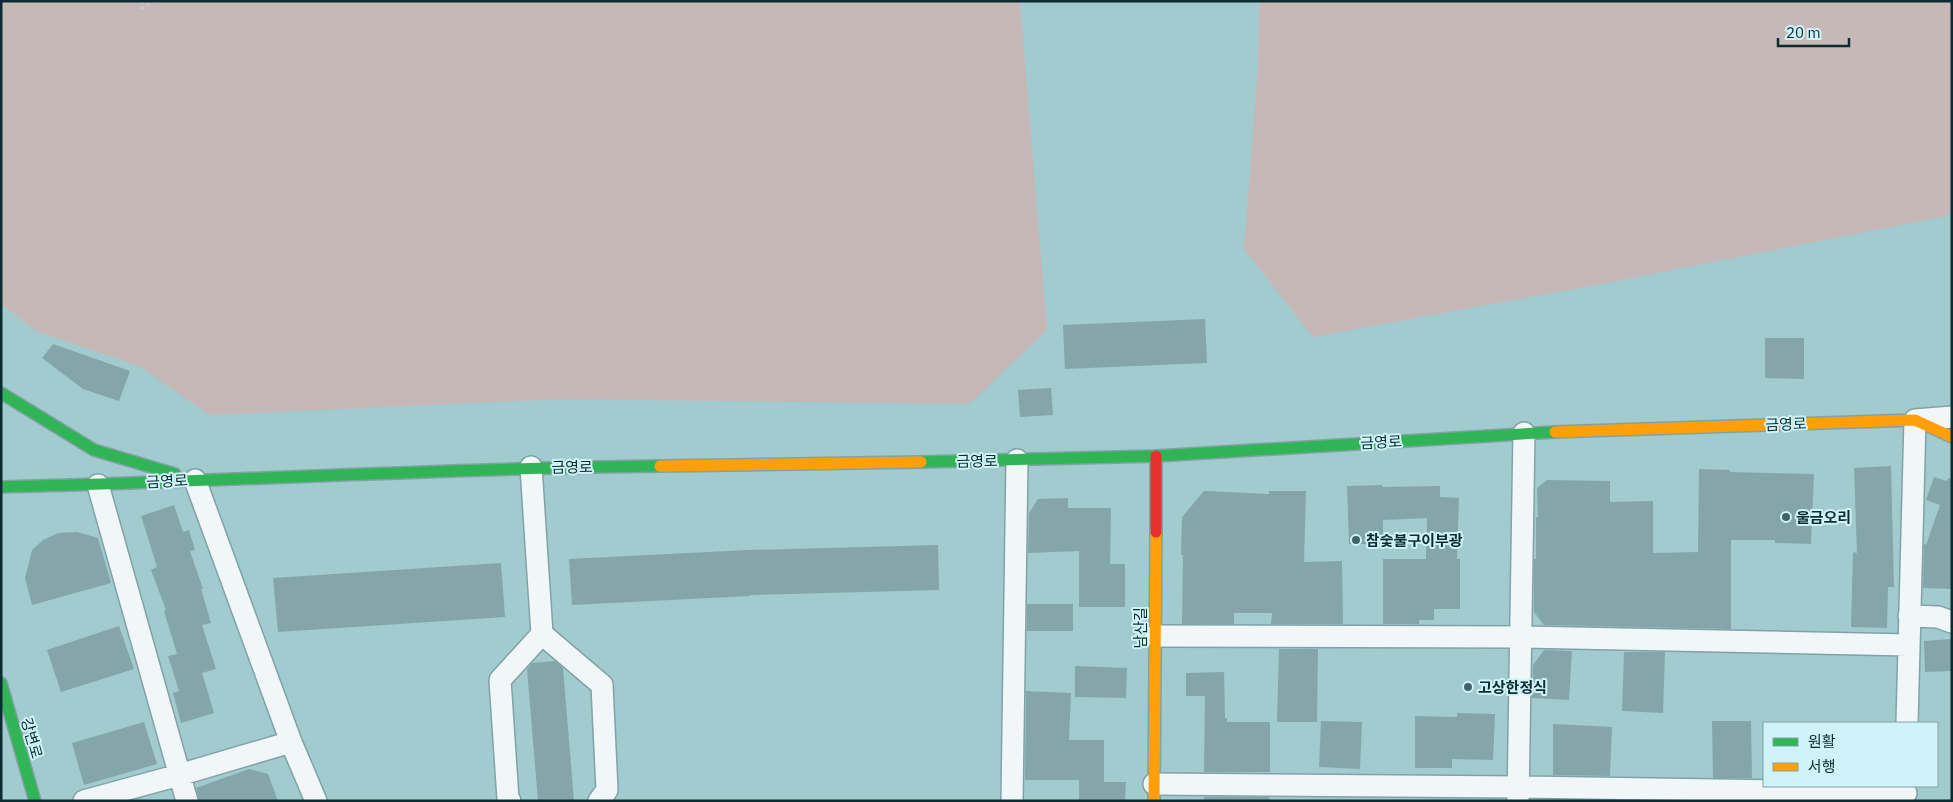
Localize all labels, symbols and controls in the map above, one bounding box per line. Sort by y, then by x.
scale bar [1778,15,1849,47]
text: 20 m [1786,23,1821,42]
street label: 금영로 [1765,414,1807,434]
street label: 금영로 [1360,431,1402,453]
street label: 금영로 [956,451,998,471]
street label: 금영로 [551,457,593,477]
street label: 금영로 [146,470,188,492]
place label: 울금오리 [1796,508,1851,527]
marker: 울금오리 [1780,511,1792,523]
place label: 참숯불구이부광 [1366,531,1463,550]
marker: 참숯불구이부광 [1350,534,1362,546]
street label: 남산길 [1131,607,1150,649]
place label: 고상한정식 [1478,678,1547,697]
marker: 고상한정식 [1462,681,1474,693]
street label: 강변로 [17,715,47,761]
legend [1763,722,1938,787]
text: 원활 [1808,732,1836,751]
text: 서행 [1808,757,1836,776]

